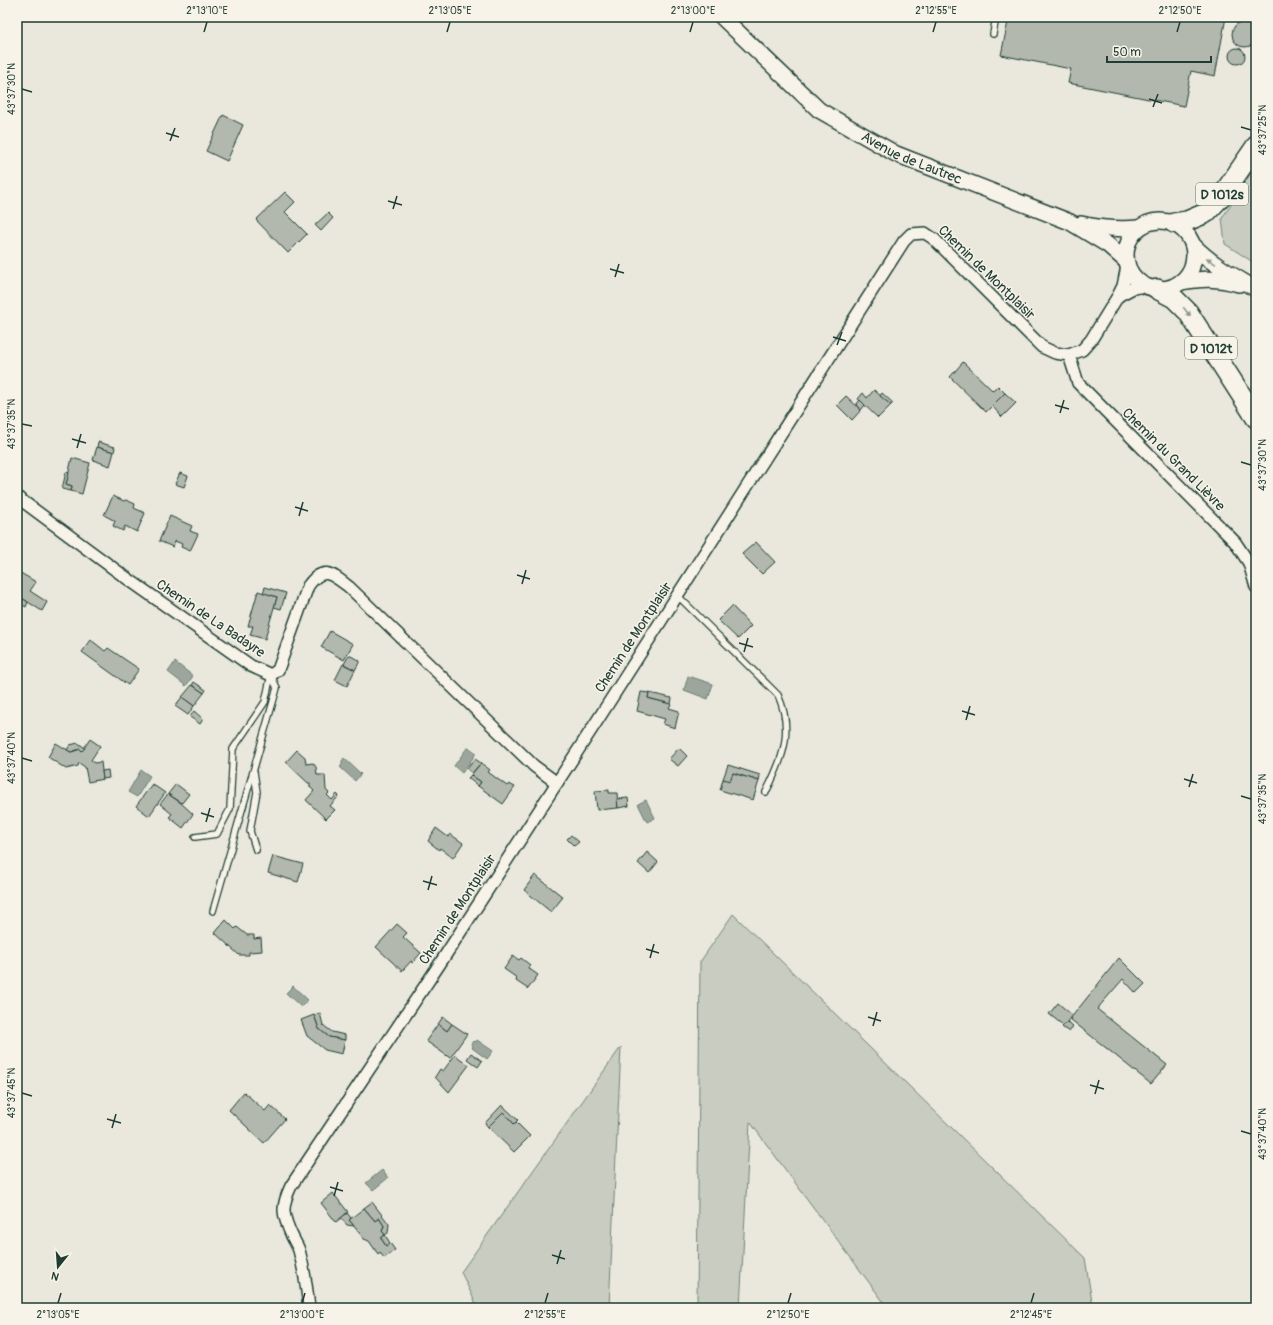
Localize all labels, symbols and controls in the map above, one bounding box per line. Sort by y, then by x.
text: 2°13'10"E [186,5,228,17]
text: 2°13'05"E [429,5,471,17]
text: 2°13'00"E [671,5,715,17]
text: 2°12'55"E [915,5,957,17]
text: 2°12'50"E [1159,5,1201,17]
scale bar [1107,38,1211,64]
text: 50 m [1113,45,1141,60]
text: 43°37'30"N [6,63,18,115]
text: 43°37'25"N [1257,105,1269,155]
street label: Avenue de Lautrec [858,128,964,188]
road number: D 1012s [1196,183,1248,205]
street label: Chemin de Montplaisir [935,222,1039,323]
one-way arrow [1205,257,1216,265]
one-way arrow [1183,307,1192,318]
road number: D 1012t [1185,337,1237,359]
text: 43°37'35"N [6,399,18,449]
street label: Chemin du Grand Lièvre [1119,404,1229,514]
text: 43°37'30"N [1257,439,1269,491]
street label: Chemin de La Badayre [153,576,268,661]
street label: Chemin de Montplaisir [591,579,675,696]
text: 43°37'40"N [6,732,18,784]
text: 43°37'35"N [1257,774,1269,824]
street label: Chemin de Montplaisir [415,851,499,968]
text: 43°37'45"N [6,1067,18,1118]
text: 43°37'40"N [1257,1108,1269,1160]
north arrow [38,1247,78,1287]
text: N [49,1269,61,1283]
text: 2°13'05"E [37,1309,79,1321]
text: 2°13'00"E [280,1309,324,1321]
text: 2°12'55"E [524,1309,566,1321]
text: 2°12'50"E [767,1309,809,1321]
text: 2°12'45"E [1010,1309,1052,1321]

